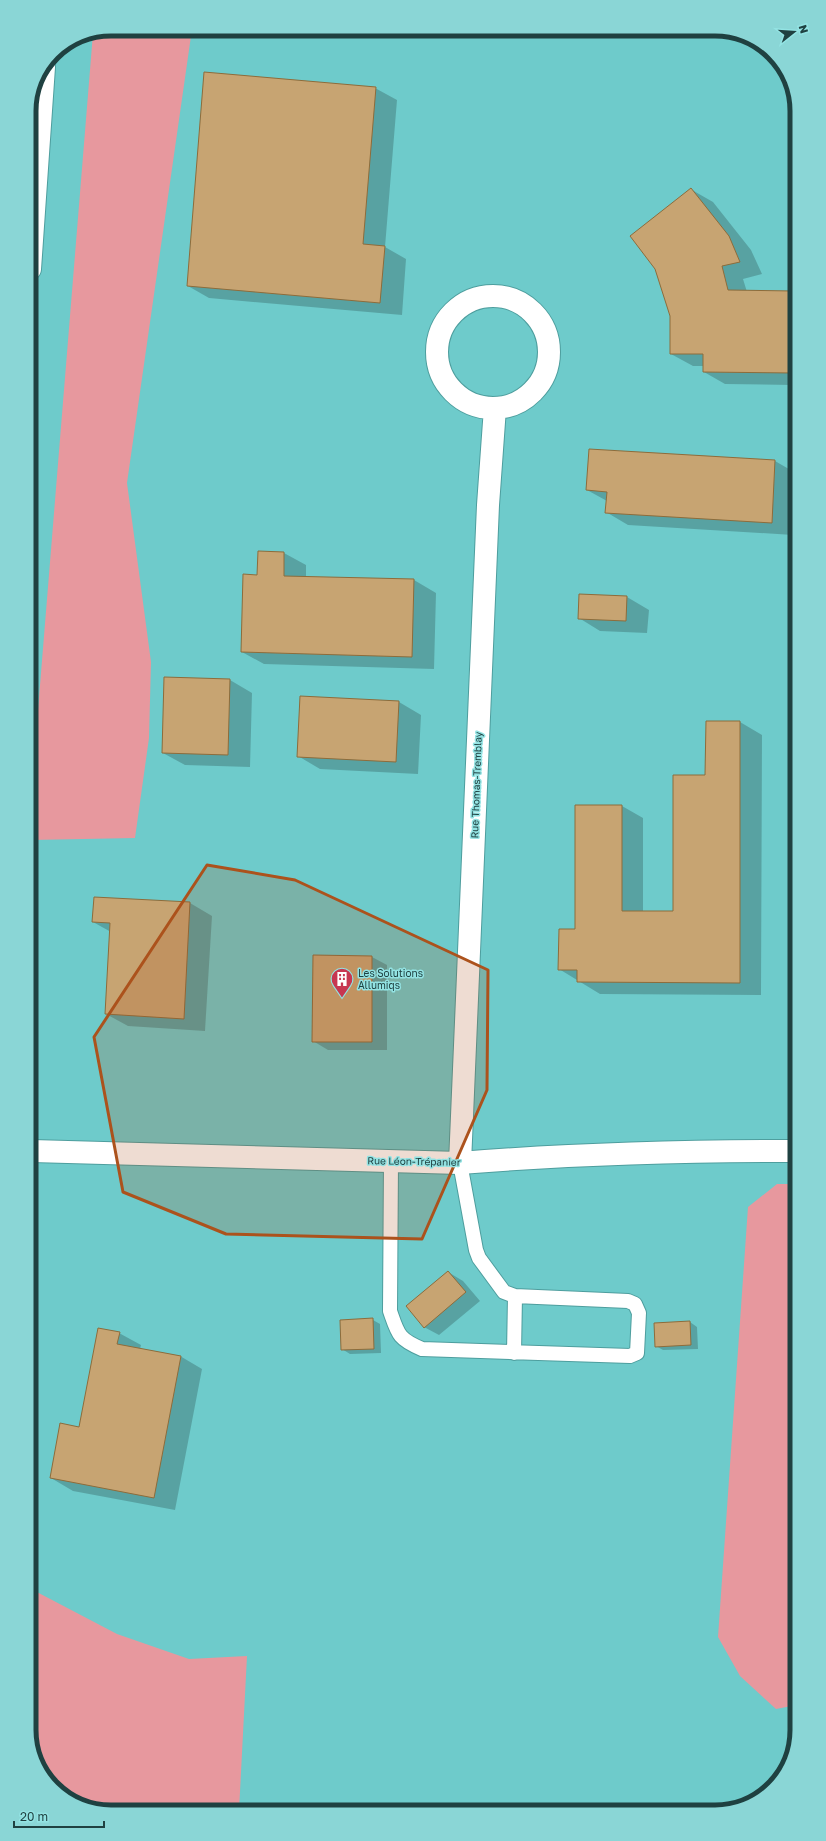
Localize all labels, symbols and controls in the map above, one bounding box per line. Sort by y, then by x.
north arrow [774,12,814,52]
text: N [797,23,811,35]
street label: Rue Thomas-Tremblay [468,731,484,839]
building icon: Les Solutions Allumiqs [329,966,355,999]
place label: Les Solutions Allumiqs [358,967,423,991]
street label: Rue Léon-Trépanier [367,1154,461,1168]
scale bar [14,1803,104,1829]
text: 20 m [20,1809,48,1824]

